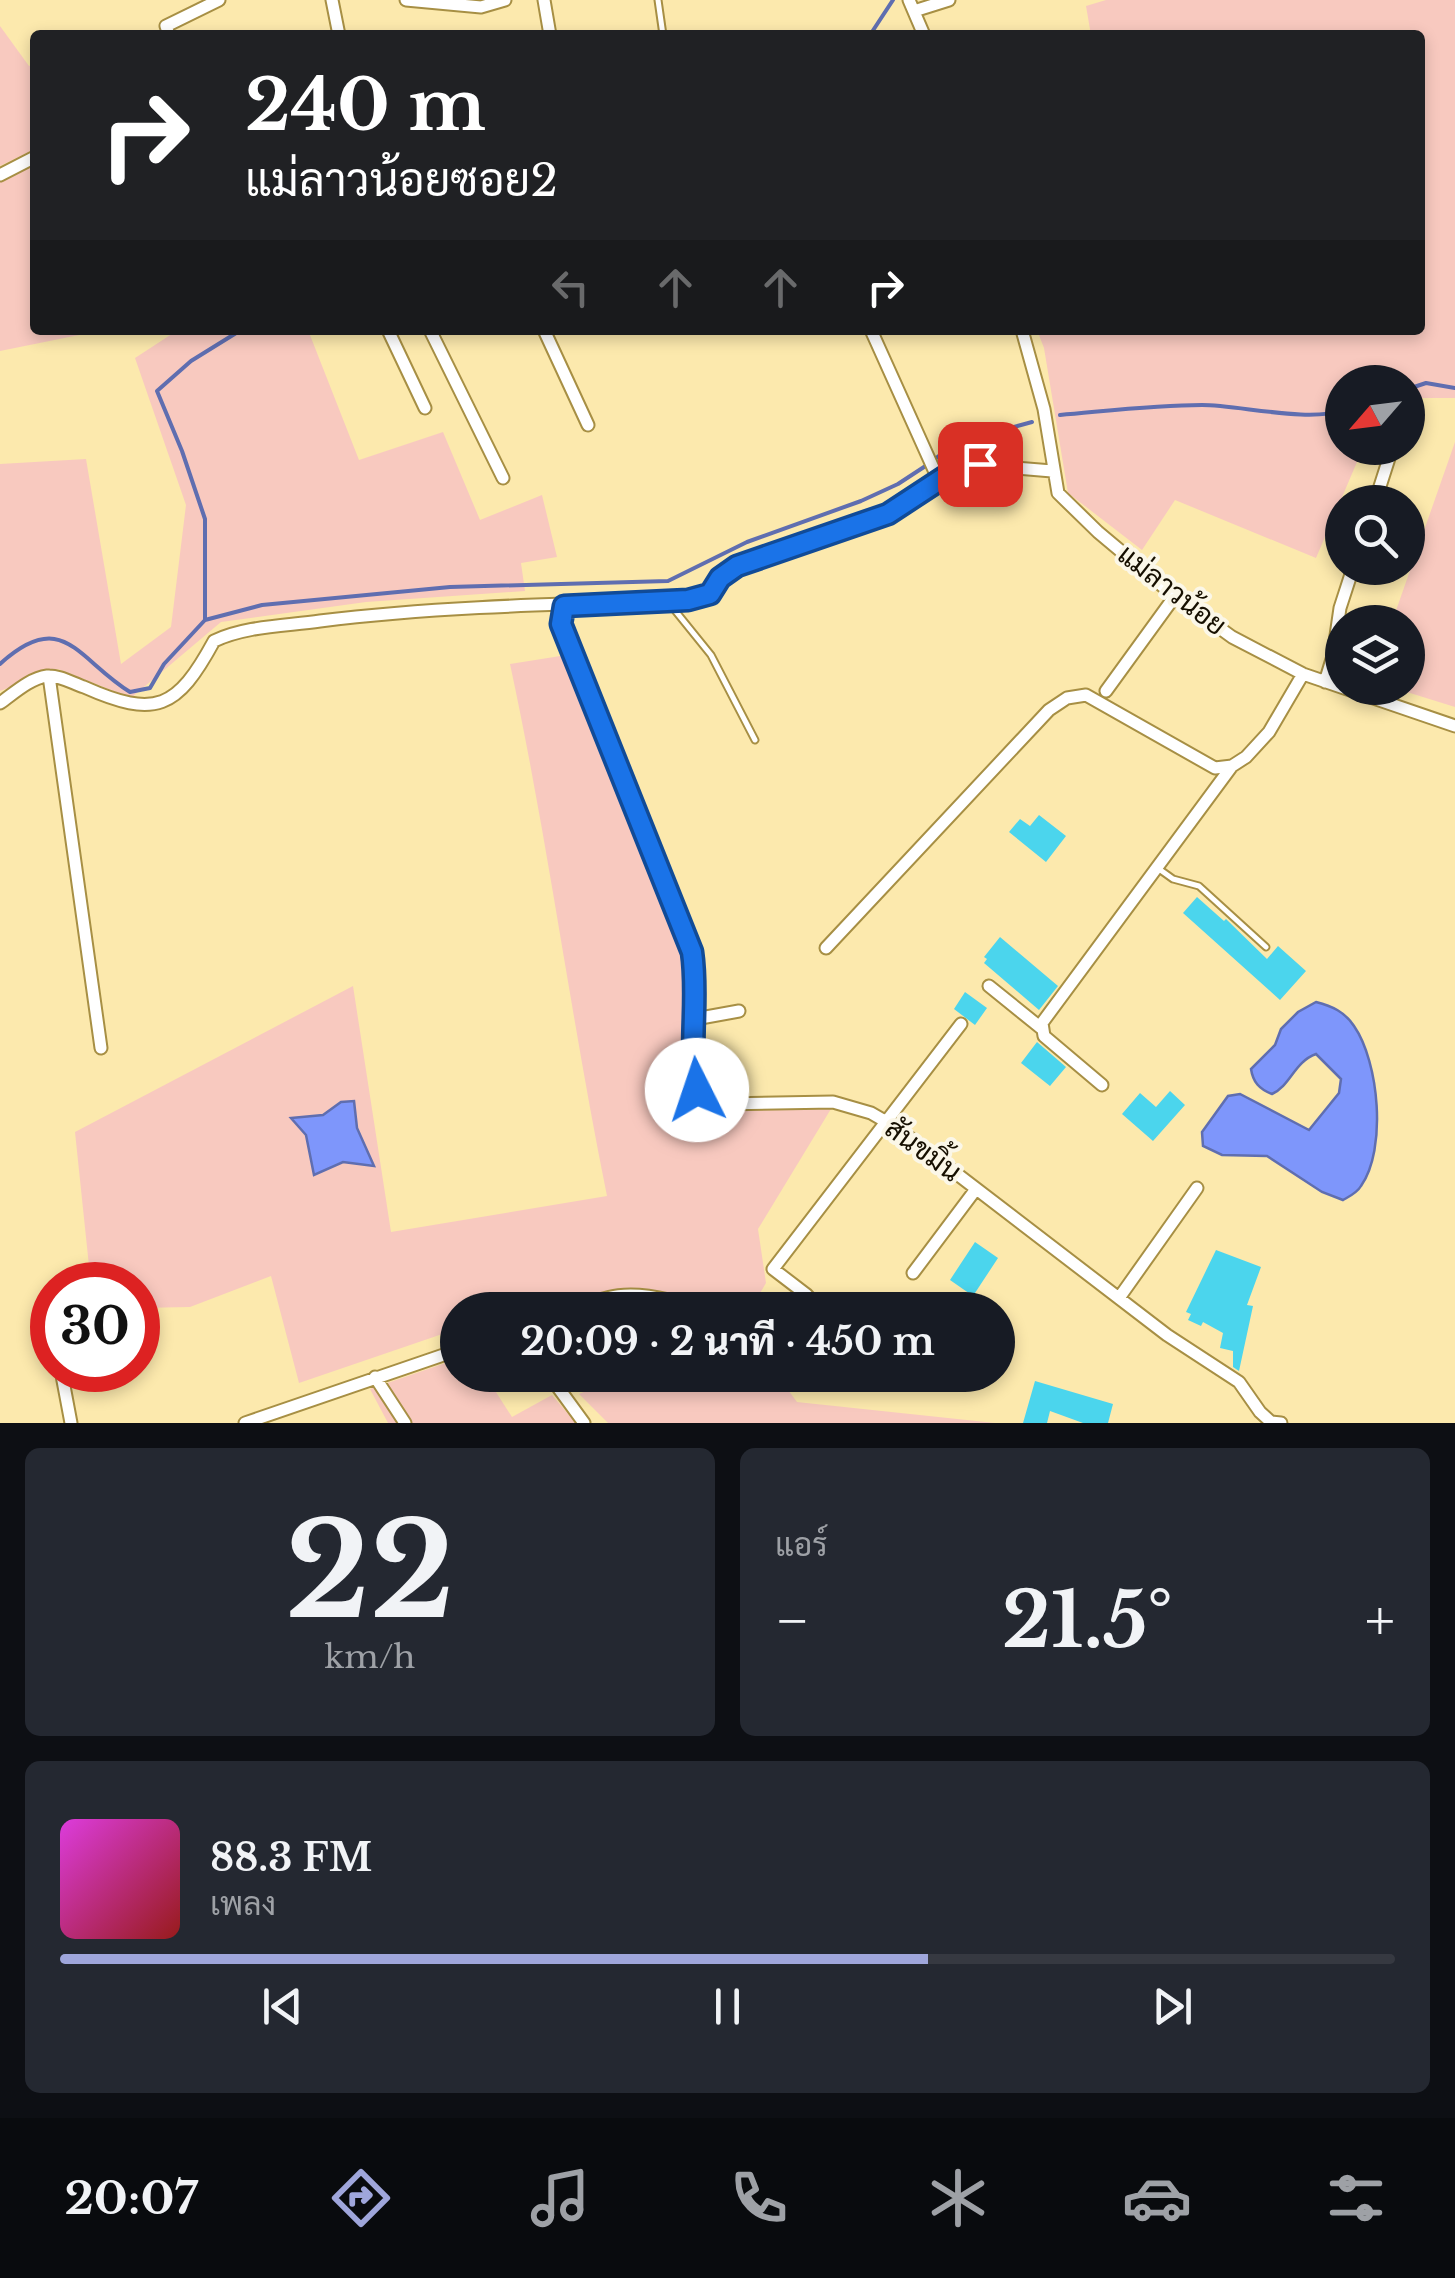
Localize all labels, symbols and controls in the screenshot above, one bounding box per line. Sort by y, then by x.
text: 240 m [245,62,486,149]
icon: right [80,70,210,200]
text: แม่ลาวน้อยซอย2 [245,152,558,208]
icon: left [543,260,598,315]
icon: ahead [648,260,703,315]
icon: ahead [753,260,808,315]
icon: right [858,260,913,315]
north arrow [1325,365,1425,465]
map controls [1325,365,1425,705]
pin [938,422,1023,507]
icon: arrive [953,437,1008,492]
button: search [1325,485,1425,585]
street label: แม่ลาวน้อย [1111,536,1234,643]
button: layers [1325,605,1425,705]
position arrow [645,1038,749,1142]
street label: สันขมิ้น [878,1106,971,1189]
speed limit sign: 30 [30,1262,160,1392]
text: 20:09 · 2 นาที · 450 m [520,1318,935,1365]
text: 22 [285,1491,455,1652]
text: แอร์ [775,1525,828,1565]
text: 21.5° [1002,1574,1173,1667]
text: − [775,1587,810,1655]
text: + [1365,1587,1395,1655]
text: km/h [325,1637,415,1677]
text: 88.3 FM [210,1834,372,1881]
text: เพลง [210,1884,276,1924]
icon: previous [255,1979,310,2034]
icon: pause [700,1979,755,2034]
icon: next [1145,1979,1200,2034]
icon: directions [326,2163,396,2233]
icon: music [525,2163,595,2233]
icon: phone [724,2163,794,2233]
icon: climate [923,2163,993,2233]
icon: car [1122,2163,1192,2233]
icon: filters [1321,2163,1391,2233]
text: 20:07 [64,2170,198,2226]

